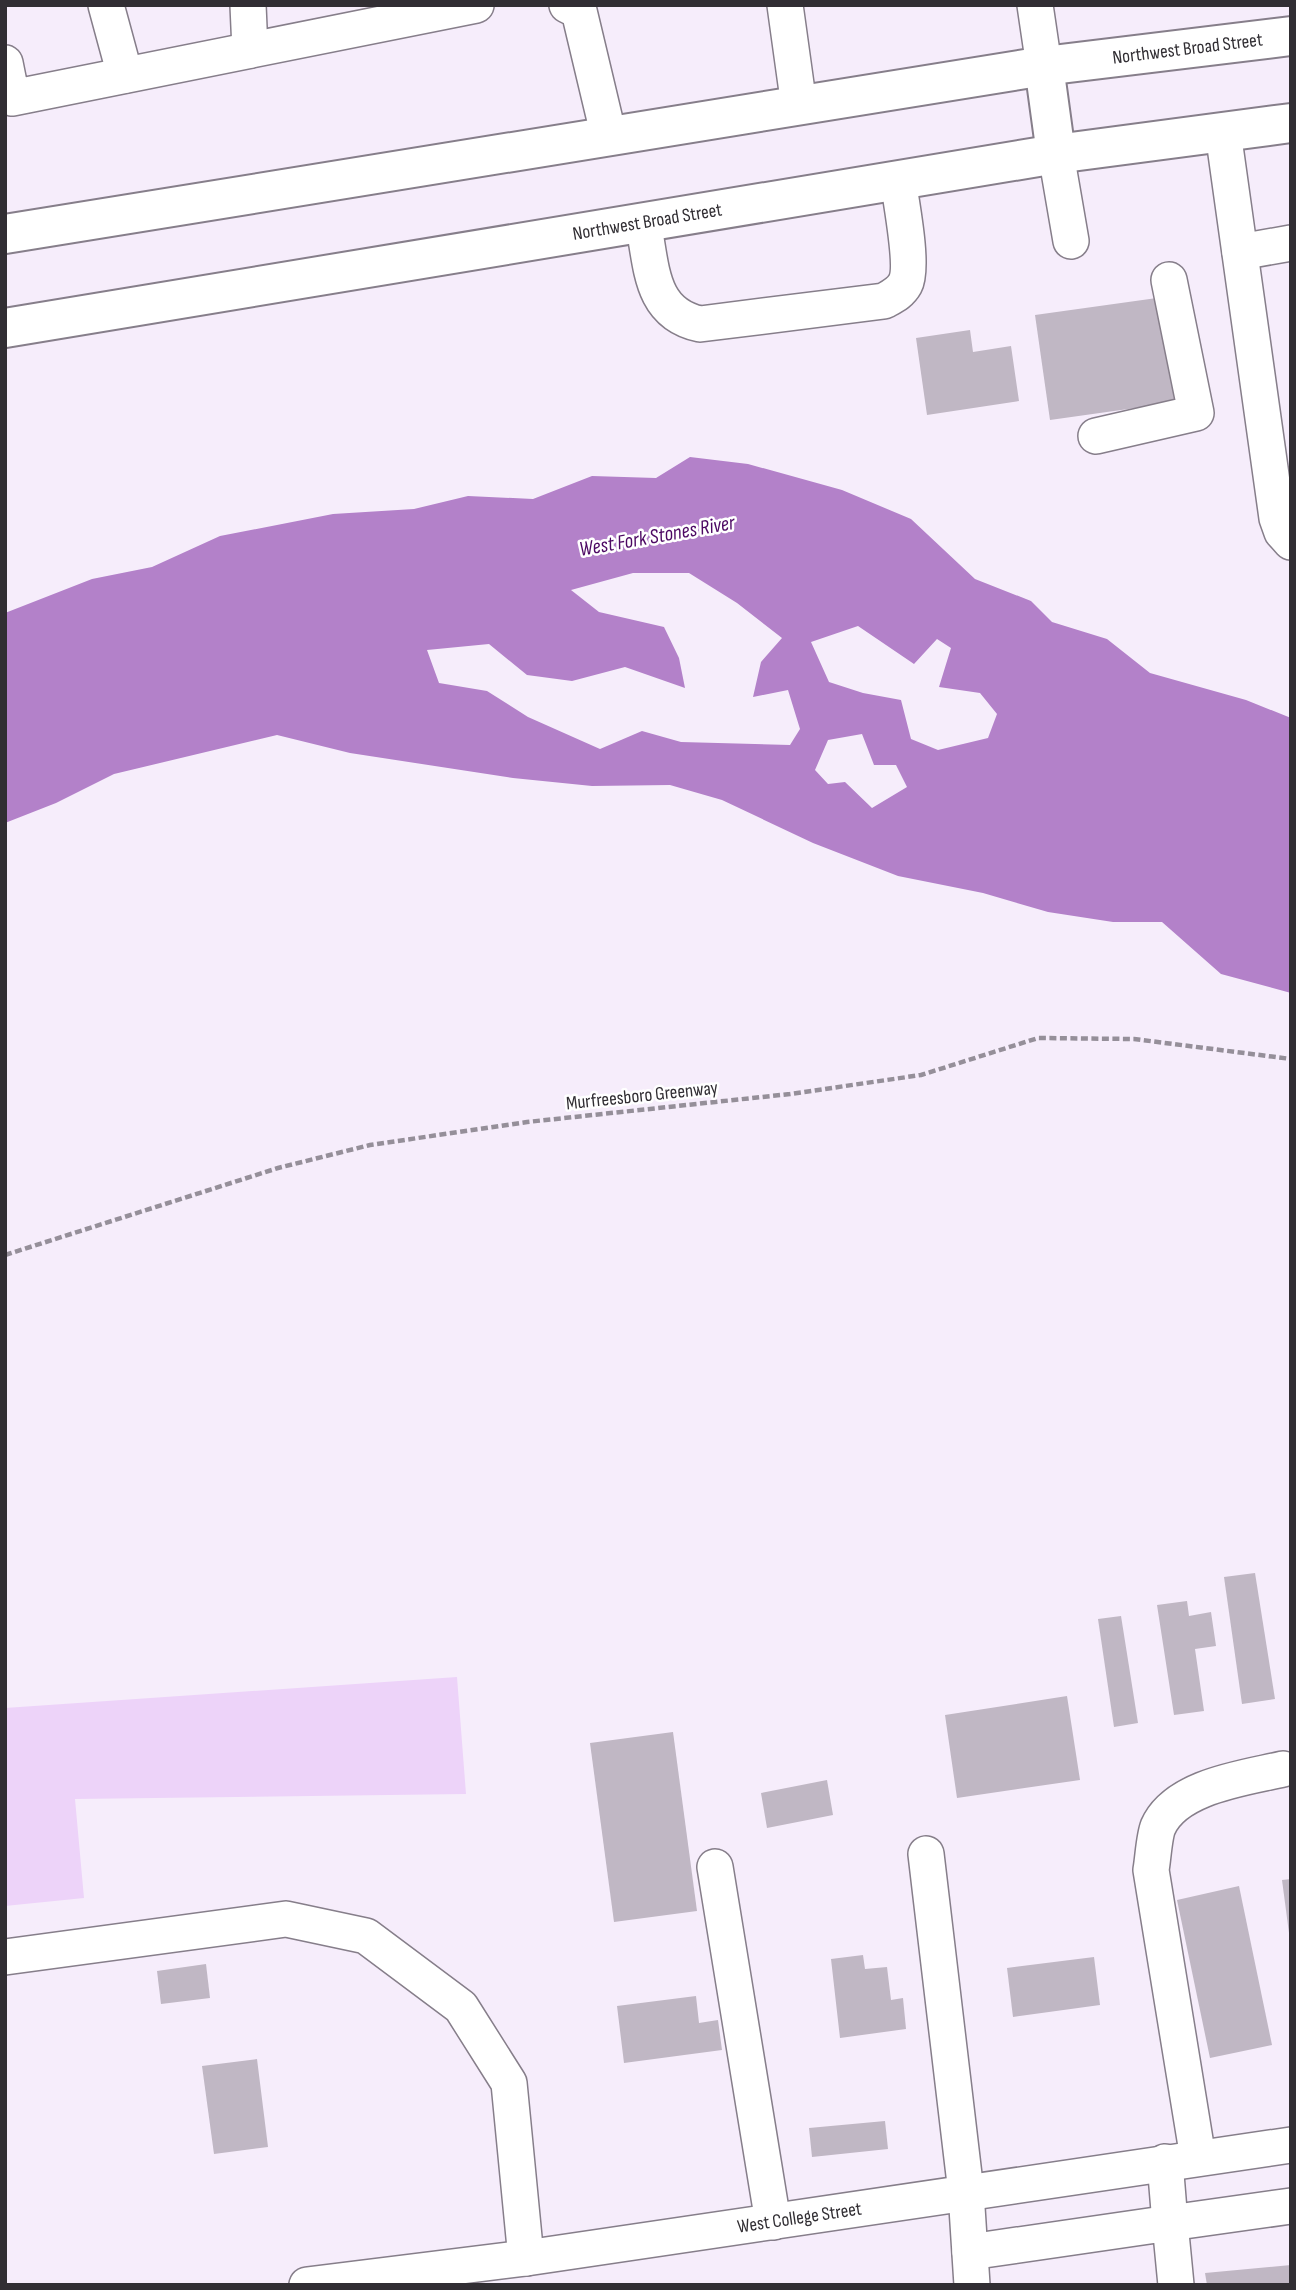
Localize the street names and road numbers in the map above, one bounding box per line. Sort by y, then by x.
street label: Northwest Broad Street [1111,28,1264,69]
street label: Northwest Broad Street [571,198,724,245]
street label: Murfreesboro Greenway [565,1077,720,1115]
street label: West College Street [736,2197,863,2238]

